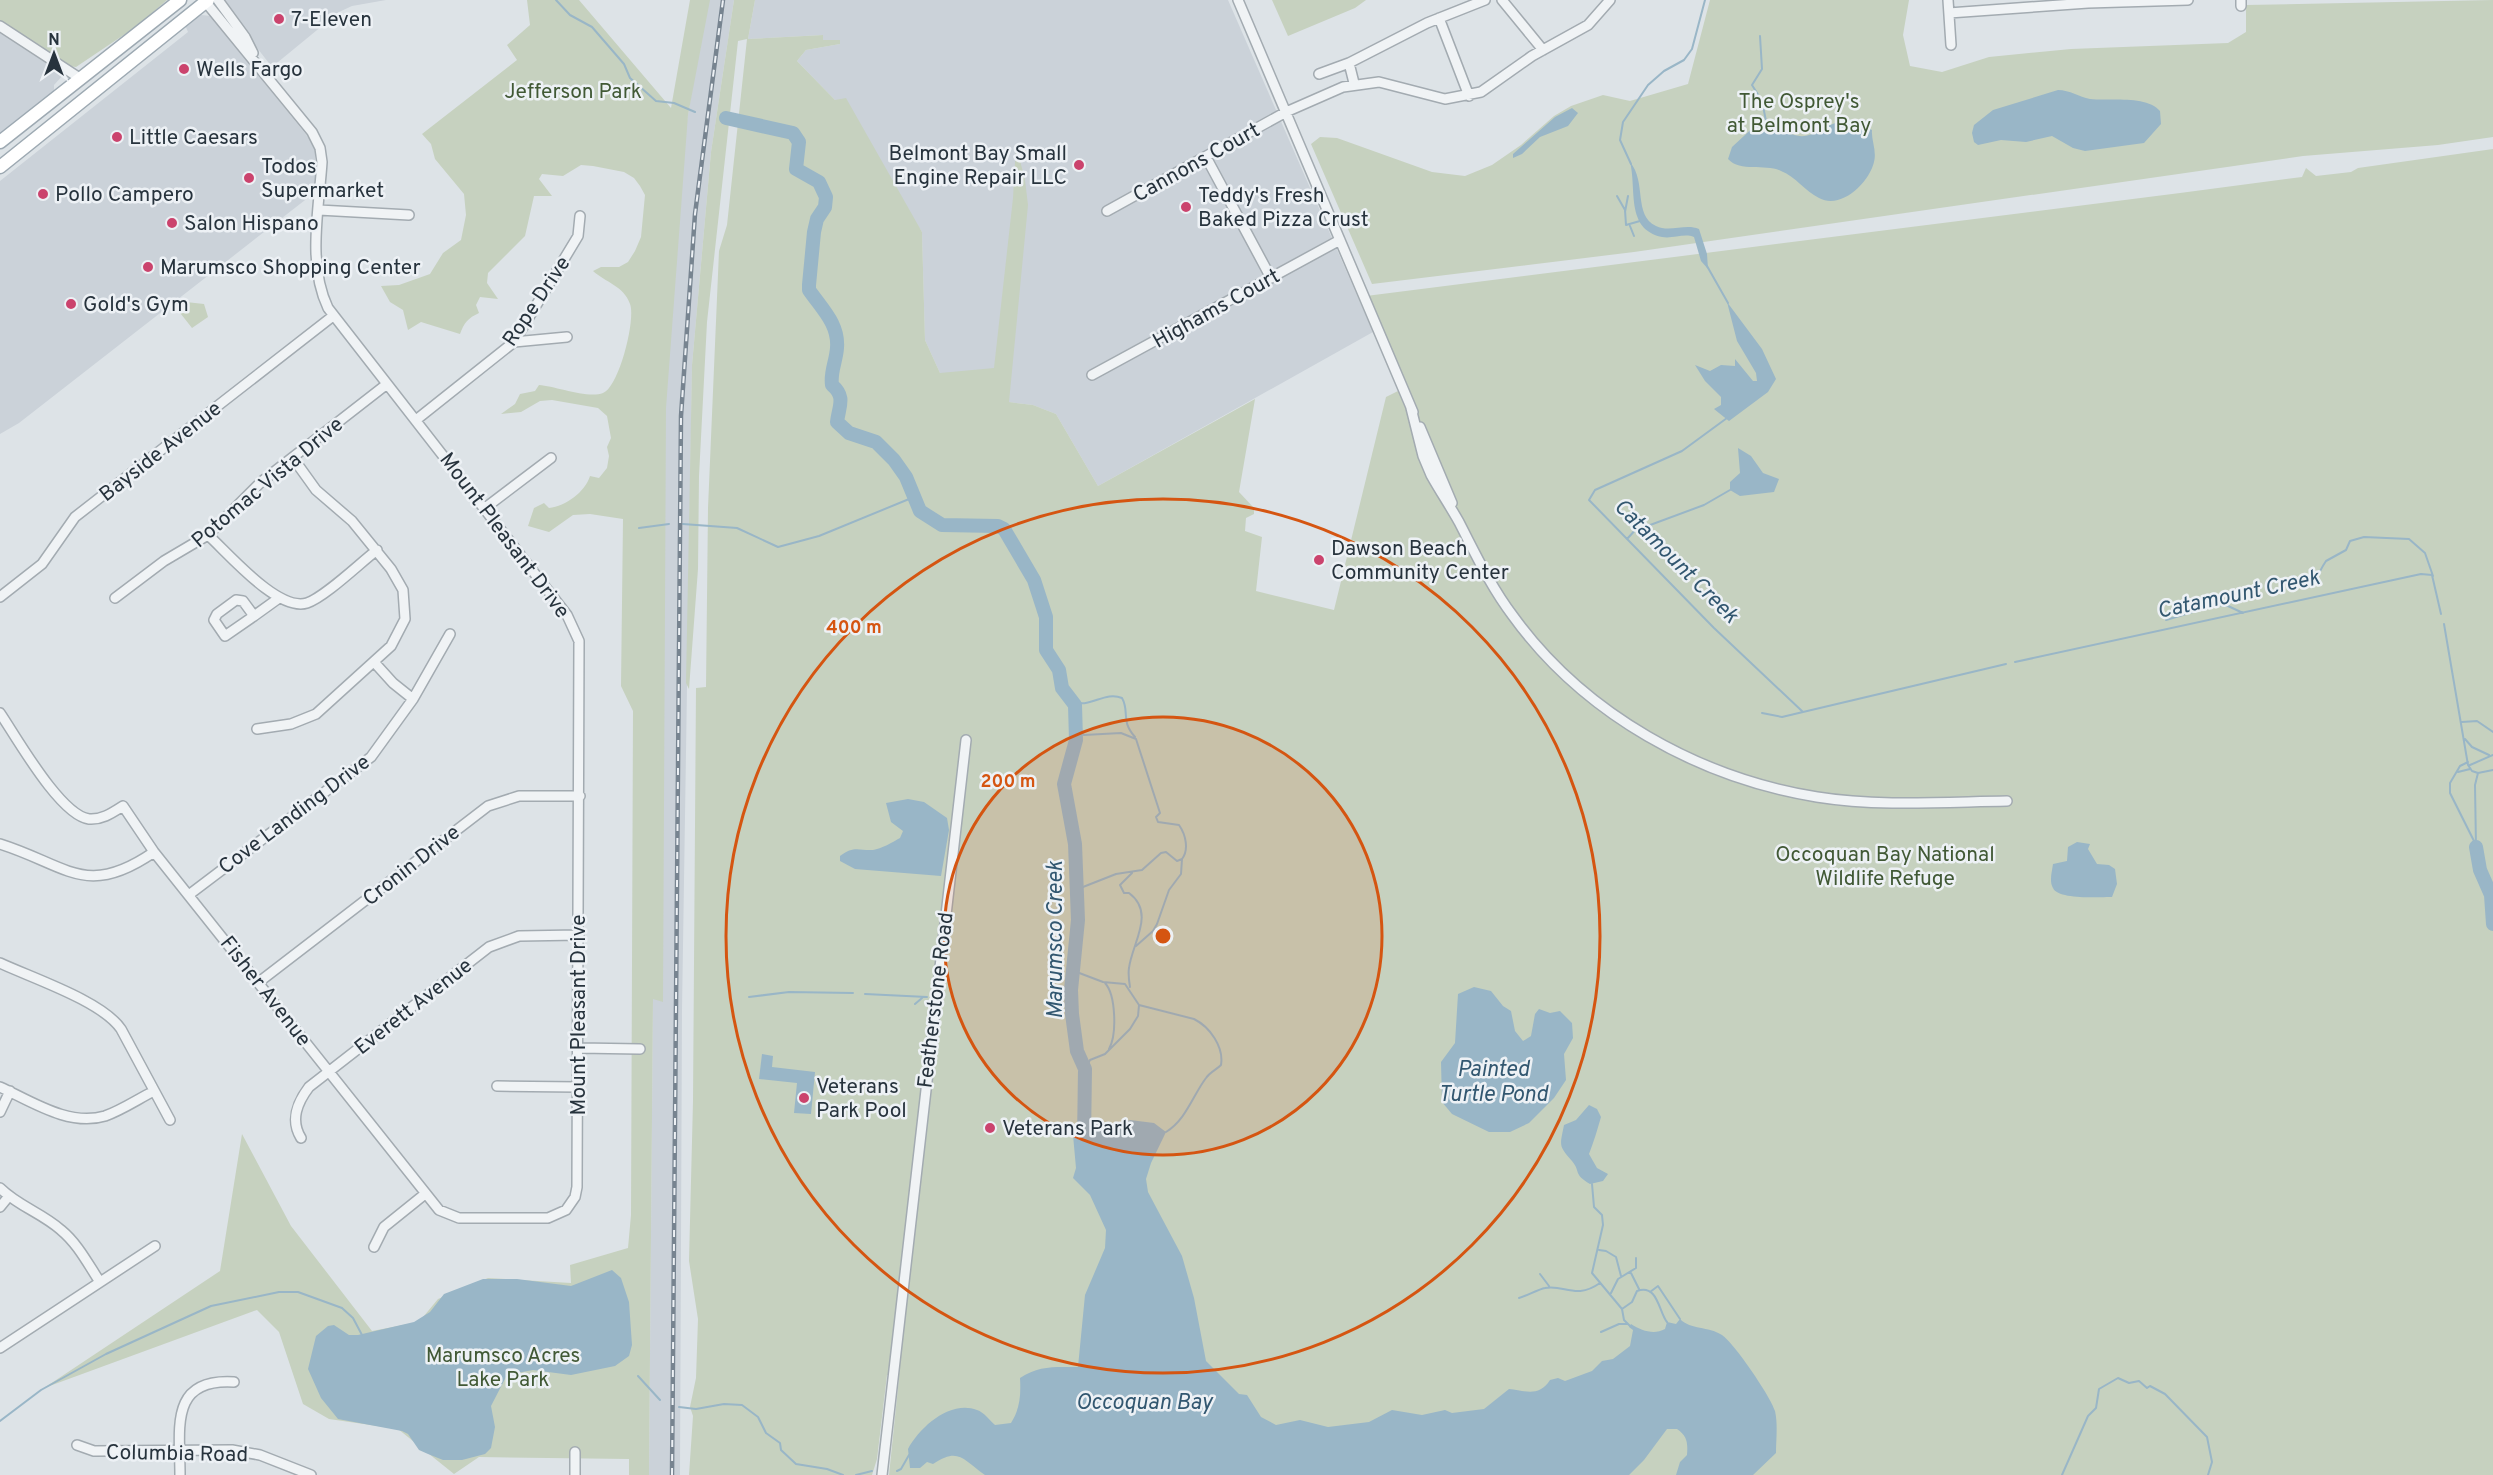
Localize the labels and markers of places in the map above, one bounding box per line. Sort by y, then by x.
place label: 7-Eleven [291,7,372,34]
marker: 7-Eleven [272,12,286,26]
place label: Wells Fargo [196,57,303,84]
marker: Wells Fargo [177,62,191,76]
place label: Little Caesars [129,125,258,152]
marker: Little Caesars [110,130,124,144]
place label: Belmont Bay Small Engine Repair LLC [889,141,1067,192]
place label: Todos Supermarket [261,154,384,205]
marker: Belmont Bay Small Engine Repair LLC [1072,158,1086,172]
marker: Todos Supermarket [242,171,256,185]
place label: Pollo Campero [55,182,194,209]
place label: Teddy's Fresh Baked Pizza Crust [1198,183,1369,234]
marker: Pollo Campero [36,187,50,201]
marker: Teddy's Fresh Baked Pizza Crust [1179,200,1193,214]
place label: Salon Hispano [184,211,319,238]
marker: Salon Hispano [165,216,179,230]
place label: Marumsco Shopping Center [160,255,421,282]
marker: Marumsco Shopping Center [141,260,155,274]
place label: Gold's Gym [83,292,189,319]
marker: Gold's Gym [64,297,78,311]
place label: Dawson Beach Community Center [1331,536,1509,587]
marker: Dawson Beach Community Center [1312,553,1326,567]
centre of rings [1153,926,1173,946]
place label: Veterans Park Pool [816,1074,907,1125]
marker: Veterans Park Pool [797,1091,811,1105]
place label: Veterans Park [1002,1116,1133,1143]
marker: Veterans Park [983,1121,997,1135]

